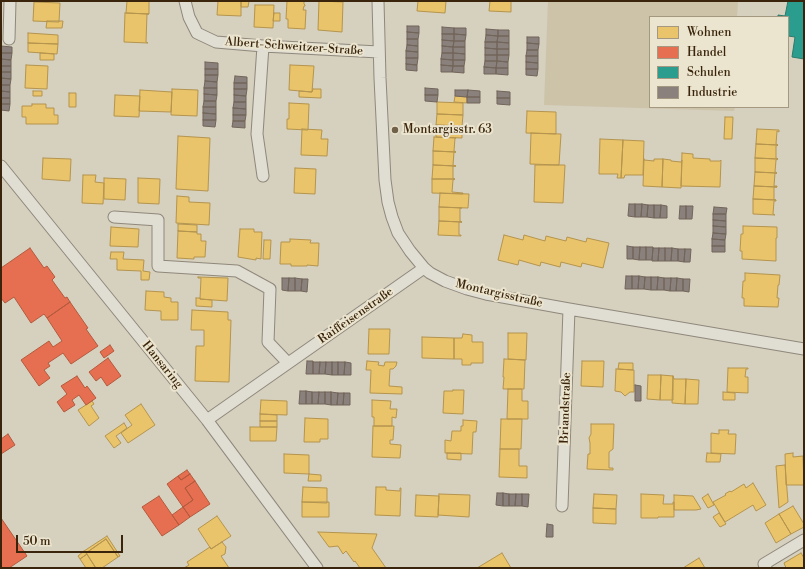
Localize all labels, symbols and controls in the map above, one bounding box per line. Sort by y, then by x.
legend [649,16,789,108]
text: Wohnen [687,25,731,40]
street label: Albert-Schweitzer-Straße [225,35,363,59]
text: Handel [687,45,726,60]
text: Schulen [687,65,731,80]
text: Industrie [687,85,737,100]
place label: Montargisstr. 63 [403,123,492,137]
marker: Montargisstr. 63 [390,125,400,135]
street label: Montargisstraße [454,277,544,311]
street label: Raiffeisenstraße [316,285,396,347]
street label: Hansaring [138,338,186,392]
street label: Briandstraße [558,372,574,444]
scale bar [18,527,125,553]
text: 50 m [23,534,51,549]

